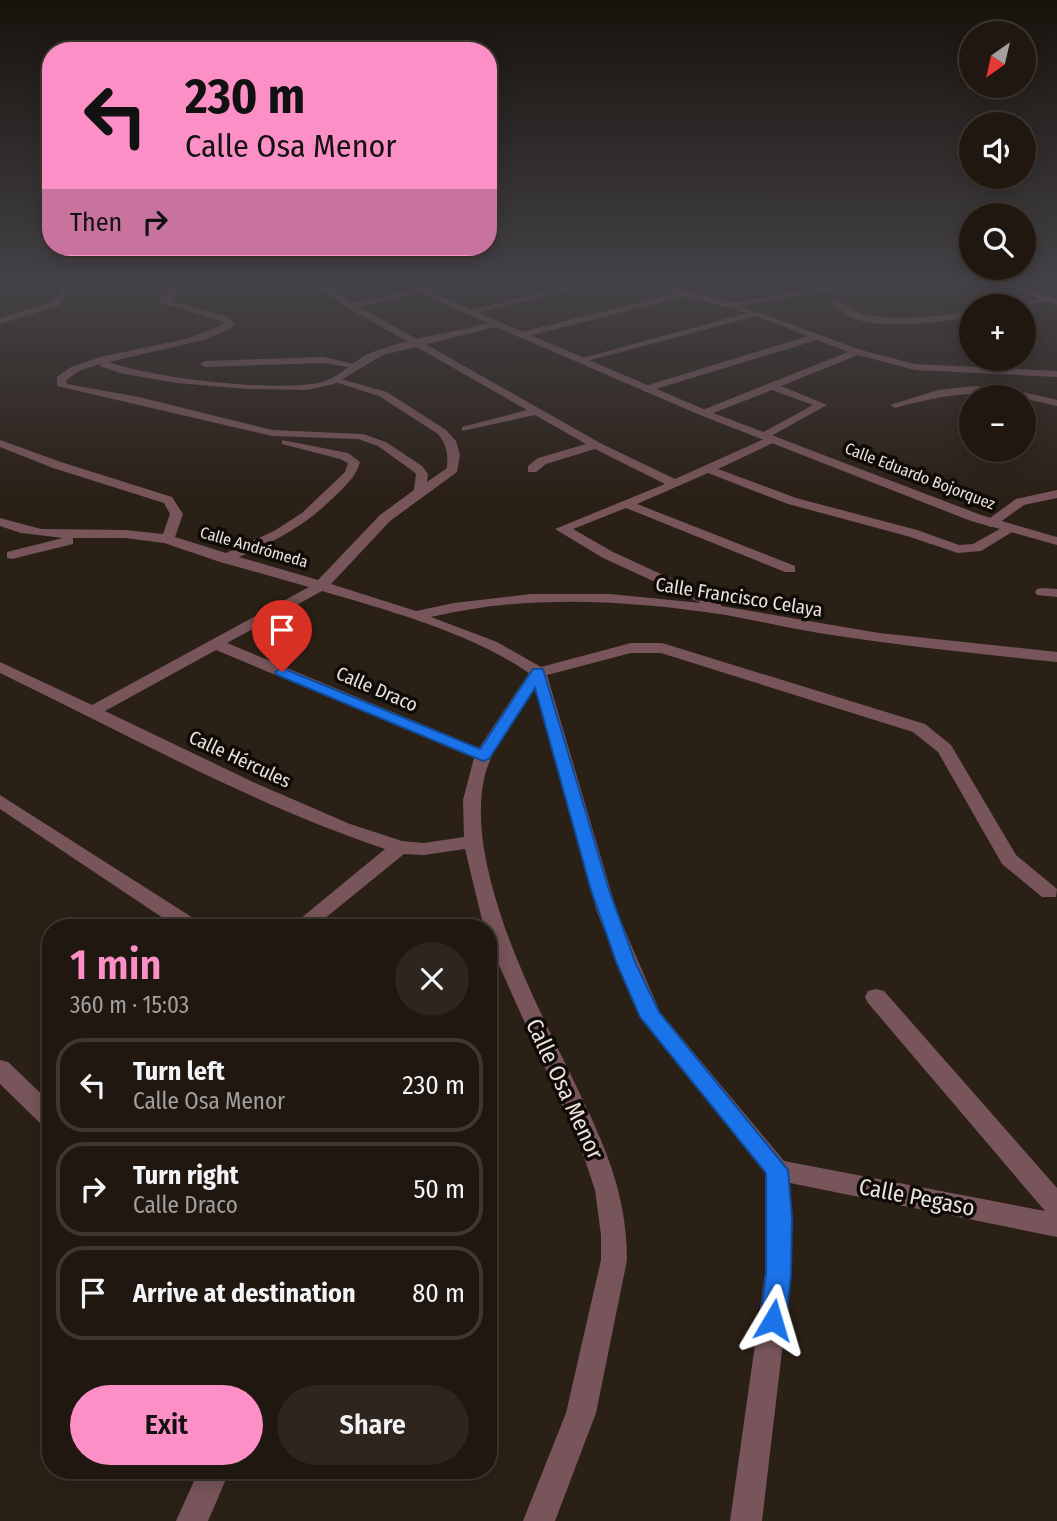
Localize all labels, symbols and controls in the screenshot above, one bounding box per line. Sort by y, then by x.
north arrow [959,21,1036,98]
map controls [959,21,1036,462]
text: 230 m [185,67,305,126]
icon: left [70,70,161,161]
button: sound [959,112,1036,189]
text: Calle Osa Menor [185,127,397,165]
icon: right [136,203,174,241]
button: search [959,203,1036,280]
text: Then [70,207,122,238]
button: + [959,294,1036,371]
button: − [959,385,1036,462]
street label: Calle Eduardo Bojorquez [842,439,998,513]
street label: Calle Andrómeda [198,523,310,572]
street label: Calle Francisco Celaya [654,572,824,622]
pin [252,600,312,672]
icon: arrive [263,611,301,649]
street label: Calle Draco [333,662,421,716]
street label: Calle Hércules [185,725,295,793]
text: 1 min [70,940,161,990]
button: close [395,942,469,1016]
text: 360 m · 15:03 [70,991,189,1019]
street label: Calle Osa Menor [520,1014,610,1164]
text: Turn left [133,1056,225,1087]
icon: left [74,1066,112,1104]
text: 230 m [402,1070,465,1101]
text: Calle Osa Menor [133,1087,285,1115]
text: Turn right [133,1160,239,1191]
icon: right [74,1170,112,1208]
street label: Calle Pegaso [857,1172,977,1222]
text: 50 m [413,1174,465,1205]
text: Calle Draco [133,1191,238,1219]
icon: arrive [74,1274,112,1312]
text: Arrive at destination [133,1278,356,1309]
text: 80 m [412,1278,465,1309]
position arrow [736,1283,810,1357]
button: Exit [70,1385,263,1465]
button: Share [277,1385,469,1465]

